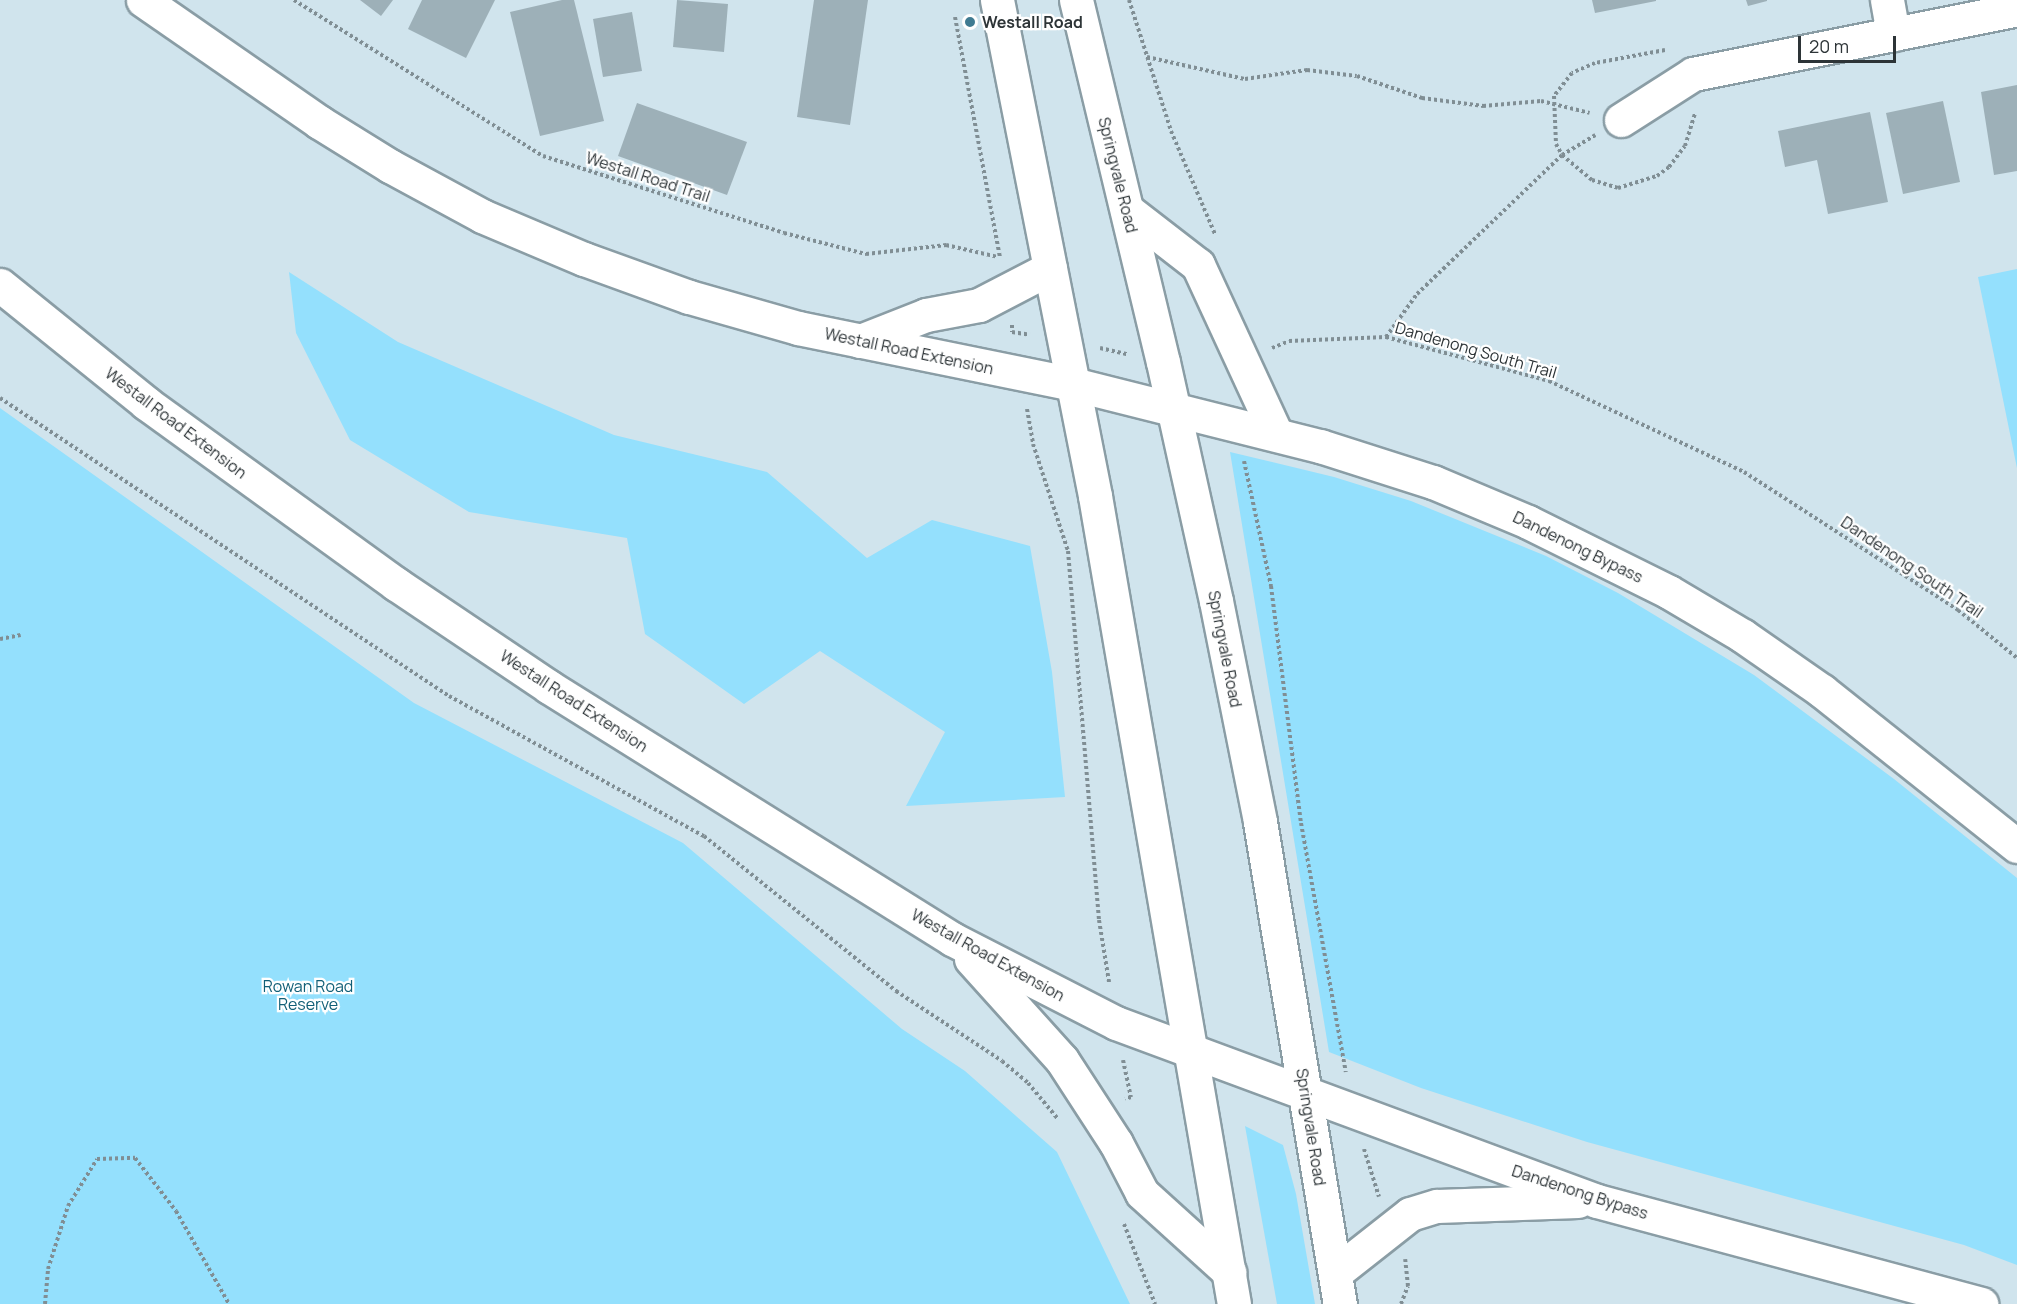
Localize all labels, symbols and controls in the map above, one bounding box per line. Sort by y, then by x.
place label: Westall Road [982,12,1083,32]
marker: Westall Road [963,15,977,29]
scale bar [1801,24,1898,62]
text: 20 m [1809,34,1849,58]
street label: Springvale Road [1094,115,1142,235]
street label: Westall Road Trail [584,148,712,206]
street label: Dandenong South Trail [1393,318,1559,382]
street label: Westall Road Extension [823,324,995,378]
street label: Westall Road Extension [101,364,251,482]
street label: Dandenong Bypass [1510,507,1646,587]
street label: Dandenong South Trail [1837,512,1987,622]
street label: Springvale Road [1204,589,1246,709]
street label: Westall Road Extension [497,646,651,756]
street label: Westall Road Extension [908,905,1068,1005]
park label: Rowan Road Reserve [263,976,353,1014]
street label: Springvale Road [1292,1067,1330,1187]
street label: Dandenong Bypass [1509,1161,1651,1223]

